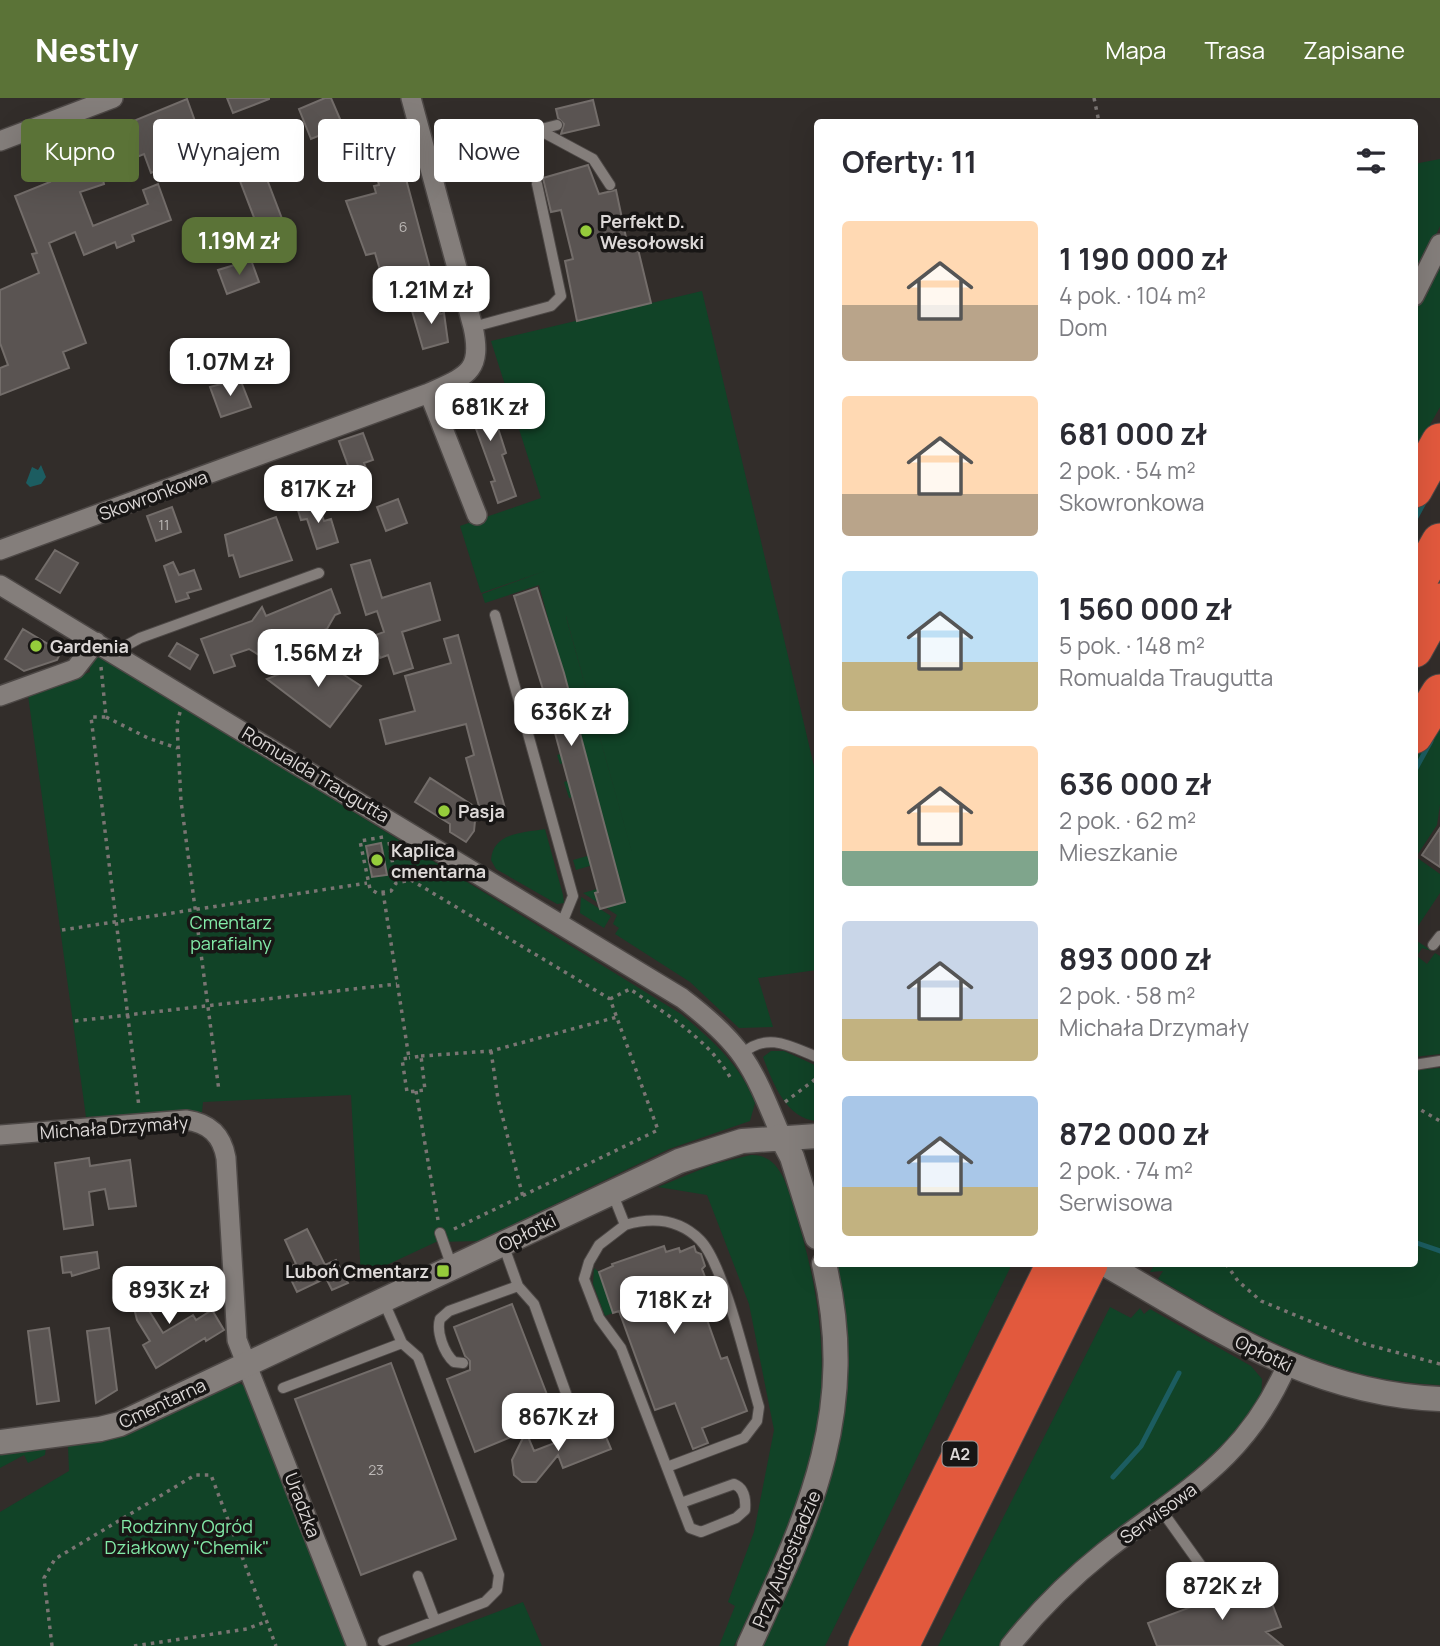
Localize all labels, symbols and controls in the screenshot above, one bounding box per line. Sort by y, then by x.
text: Nestly [35,27,138,72]
text: Mapa [1105,33,1166,66]
text: Trasa [1204,33,1265,66]
text: Zapisane [1303,33,1405,66]
chip: Kupno [21,119,139,182]
chip: Wynajem [153,119,304,182]
chip: Filtry [318,119,420,182]
chip: Nowe [434,119,544,182]
text: Oferty: 11 [842,141,977,182]
icon: filters [1352,142,1390,180]
place label: Perfekt D. Wesołowski [600,209,704,254]
house number: 6 [399,217,407,236]
pin: 1.19M zł [167,218,311,277]
marker: Perfekt D. Wesołowski [578,223,594,239]
text: 1.19M zł [198,224,280,256]
text: 1 190 000 zł [1059,238,1228,279]
icon: home [898,249,982,333]
pin: 1.21M zł [359,266,503,326]
text: 1.21M zł [389,273,473,305]
text: 4 pok. · 104 m² [1059,279,1206,311]
text: Dom [1059,311,1108,343]
pin: 1.07M zł [158,338,302,398]
text: 1.07M zł [186,345,274,377]
pin: 681K zł [425,384,555,443]
text: 681K zł [451,390,529,422]
text: 681 000 zł [1059,413,1207,454]
icon: home [898,424,982,508]
text: 2 pok. · 54 m² [1059,454,1196,486]
street label: Skowronkowa [95,464,211,526]
pin: 817K zł [253,466,383,525]
text: 817K zł [280,472,356,504]
text: Skowronkowa [1059,486,1205,518]
house number: 11 [159,515,169,534]
text: 1 560 000 zł [1059,588,1232,629]
icon: home [898,599,982,683]
text: 5 pok. · 148 m² [1059,629,1205,661]
pin: 1.56M zł [246,630,390,689]
place label: Gardenia [50,634,129,658]
text: 1.56M zł [274,636,362,668]
marker: Gardenia [28,638,44,654]
text: Romualda Traugutta [1059,661,1273,693]
pin: 636K zł [506,688,636,748]
text: 636K zł [530,695,612,727]
street label: Romualda Traugutta [238,721,394,827]
text: 636 000 zł [1059,763,1212,804]
icon: home [898,774,982,858]
place label: Pasja [458,799,505,823]
marker: Pasja [436,803,452,819]
text: 2 pok. · 62 m² [1059,804,1196,836]
text: Mieszkanie [1059,836,1178,868]
place label: Kaplica cmentarna [391,838,486,883]
marker: Kaplica cmentarna [369,852,385,868]
park label: Cmentarz parafialny [190,910,272,955]
text: 893 000 zł [1059,938,1211,979]
icon: home [898,949,982,1033]
text: 2 pok. · 58 m² [1059,979,1196,1011]
text: Michała Drzymały [1059,1011,1249,1043]
street label: Michała Drzymały [39,1110,190,1144]
text: 872 000 zł [1059,1113,1209,1154]
icon: home [898,1124,982,1208]
text: 2 pok. · 74 m² [1059,1154,1193,1186]
text: Serwisowa [1059,1186,1173,1218]
street label: Opłotki [494,1208,560,1256]
place label: Luboń Cmentarz [285,1259,429,1283]
marker: Luboń Cmentarz [435,1263,451,1279]
pin: 893K zł [104,1266,234,1326]
text: 893K zł [128,1273,210,1305]
pin: 718K zł [609,1276,739,1336]
text: 718K zł [636,1283,712,1315]
street label: Opłotki [1231,1329,1297,1377]
street label: Cmentarna [115,1372,209,1434]
pin: 867K zł [493,1394,623,1453]
text: 867K zł [518,1400,598,1432]
road number: A2 [942,1442,978,1466]
house number: 23 [368,1460,384,1479]
street label: Uradzka [280,1469,326,1541]
street label: Serwisowa [1115,1477,1201,1549]
street label: Przy Autostradzie [746,1487,826,1631]
park label: Rodzinny Ogród Działkowy "Chemik" [105,1514,269,1559]
pin: 872K zł [1157,1562,1287,1622]
text: 872K zł [1182,1569,1262,1601]

